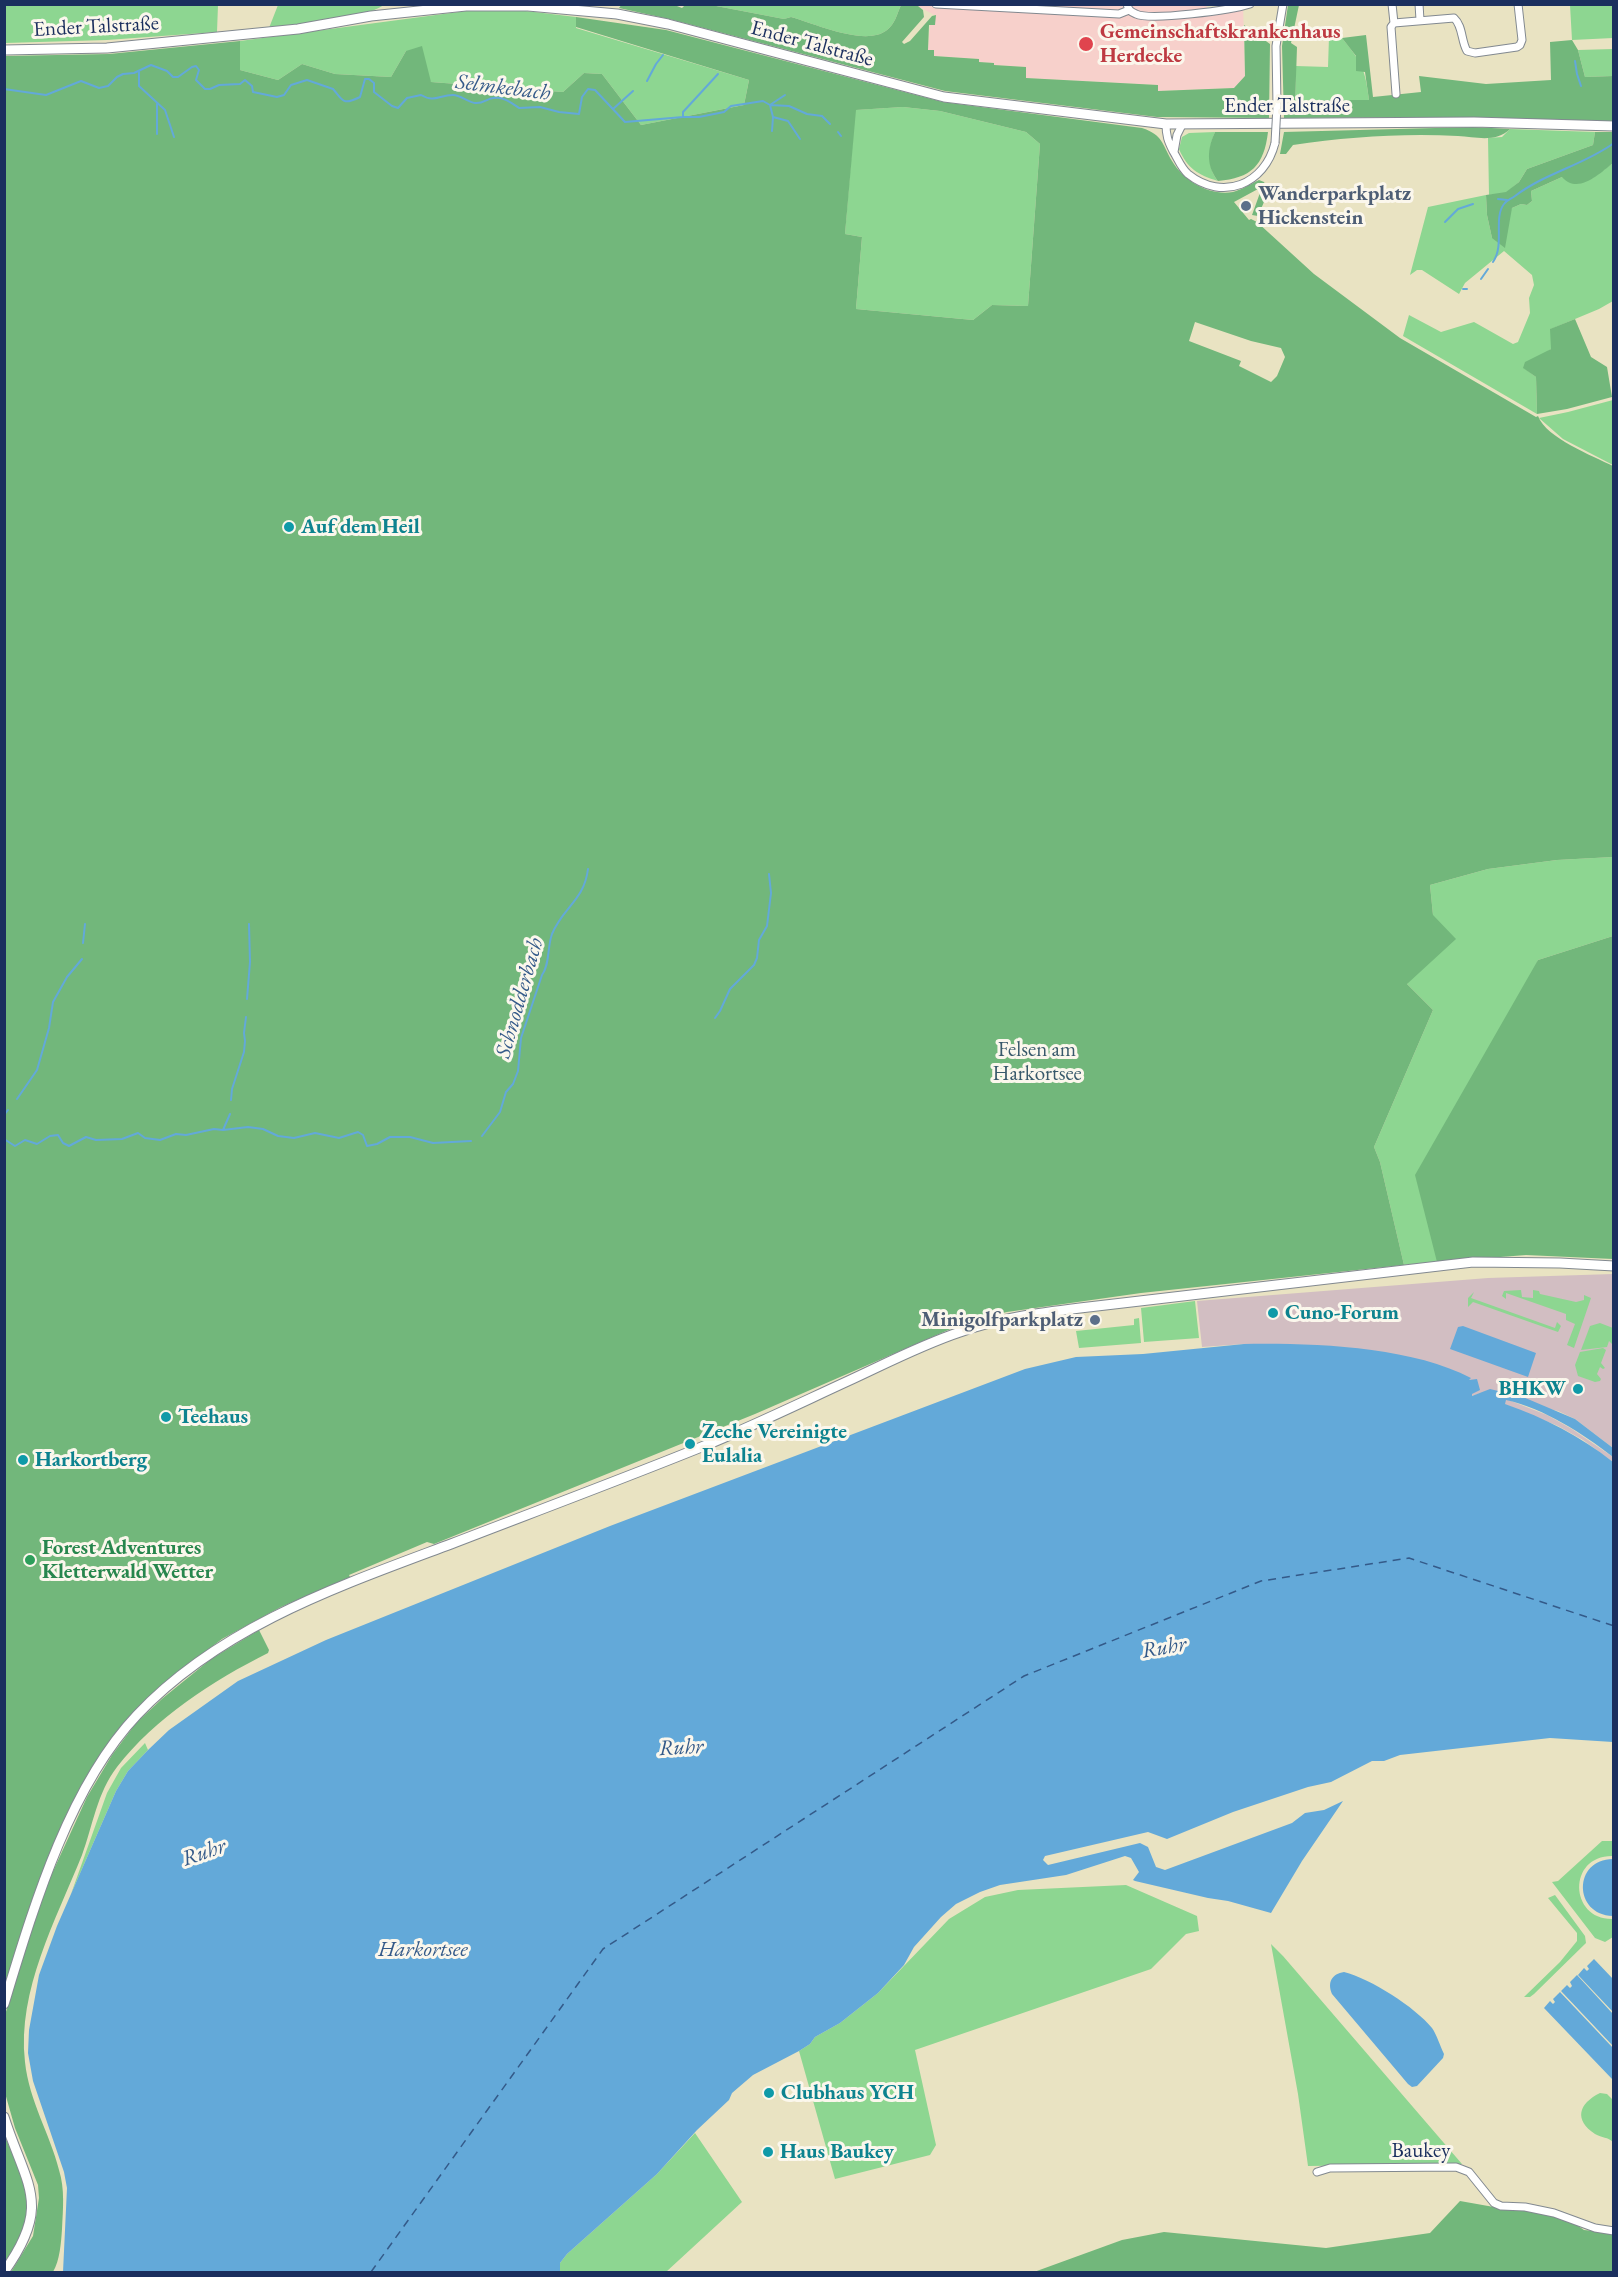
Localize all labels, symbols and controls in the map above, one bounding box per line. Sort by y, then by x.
street label: Ender Talstraße [33,11,159,43]
street label: Ender Talstraße [748,16,876,72]
place label: Gemeinschaftskrankenhaus Herdecke [1100,19,1341,69]
marker: Gemeinschaftskrankenhaus Herdecke [1077,35,1095,53]
water label: Selmkebach [454,69,552,107]
street label: Ender Talstraße [1224,93,1350,119]
place label: Wanderparkplatz Hickenstein [1258,181,1411,231]
marker: Wanderparkplatz Hickenstein [1239,199,1253,213]
place label: Auf dem Heil [301,514,420,540]
marker: Auf dem Heil [282,520,296,534]
water label: Schnodderbach [490,935,550,1061]
park label: Felsen am Harkortsee [992,1037,1082,1087]
place label: Cuno-Forum [1285,1300,1399,1326]
marker: Cuno-Forum [1266,1306,1280,1320]
place label: Minigolfparkplatz [921,1307,1083,1333]
marker: Minigolfparkplatz [1088,1313,1102,1327]
place label: BHKW [1499,1376,1566,1402]
marker: BHKW [1571,1382,1585,1396]
place label: Teehaus [178,1404,248,1430]
marker: Teehaus [159,1410,173,1424]
place label: Zeche Vereinigte Eulalia [702,1419,847,1469]
marker: Zeche Vereinigte Eulalia [683,1437,697,1451]
place label: Harkortberg [35,1447,147,1473]
marker: Harkortberg [16,1453,30,1467]
place label: Forest Adventures Kletterwald Wetter [42,1535,213,1585]
marker: Forest Adventures Kletterwald Wetter [23,1553,37,1567]
water label: Ruhr [1140,1631,1188,1665]
water label: Ruhr [658,1734,704,1762]
water label: Ruhr [179,1833,229,1873]
water label: Harkortsee [378,1937,468,1963]
place label: Clubhaus YCH [781,2080,914,2106]
marker: Clubhaus YCH [762,2086,776,2100]
street label: Baukey [1391,2138,1451,2164]
place label: Haus Baukey [780,2139,894,2165]
marker: Haus Baukey [761,2145,775,2159]

